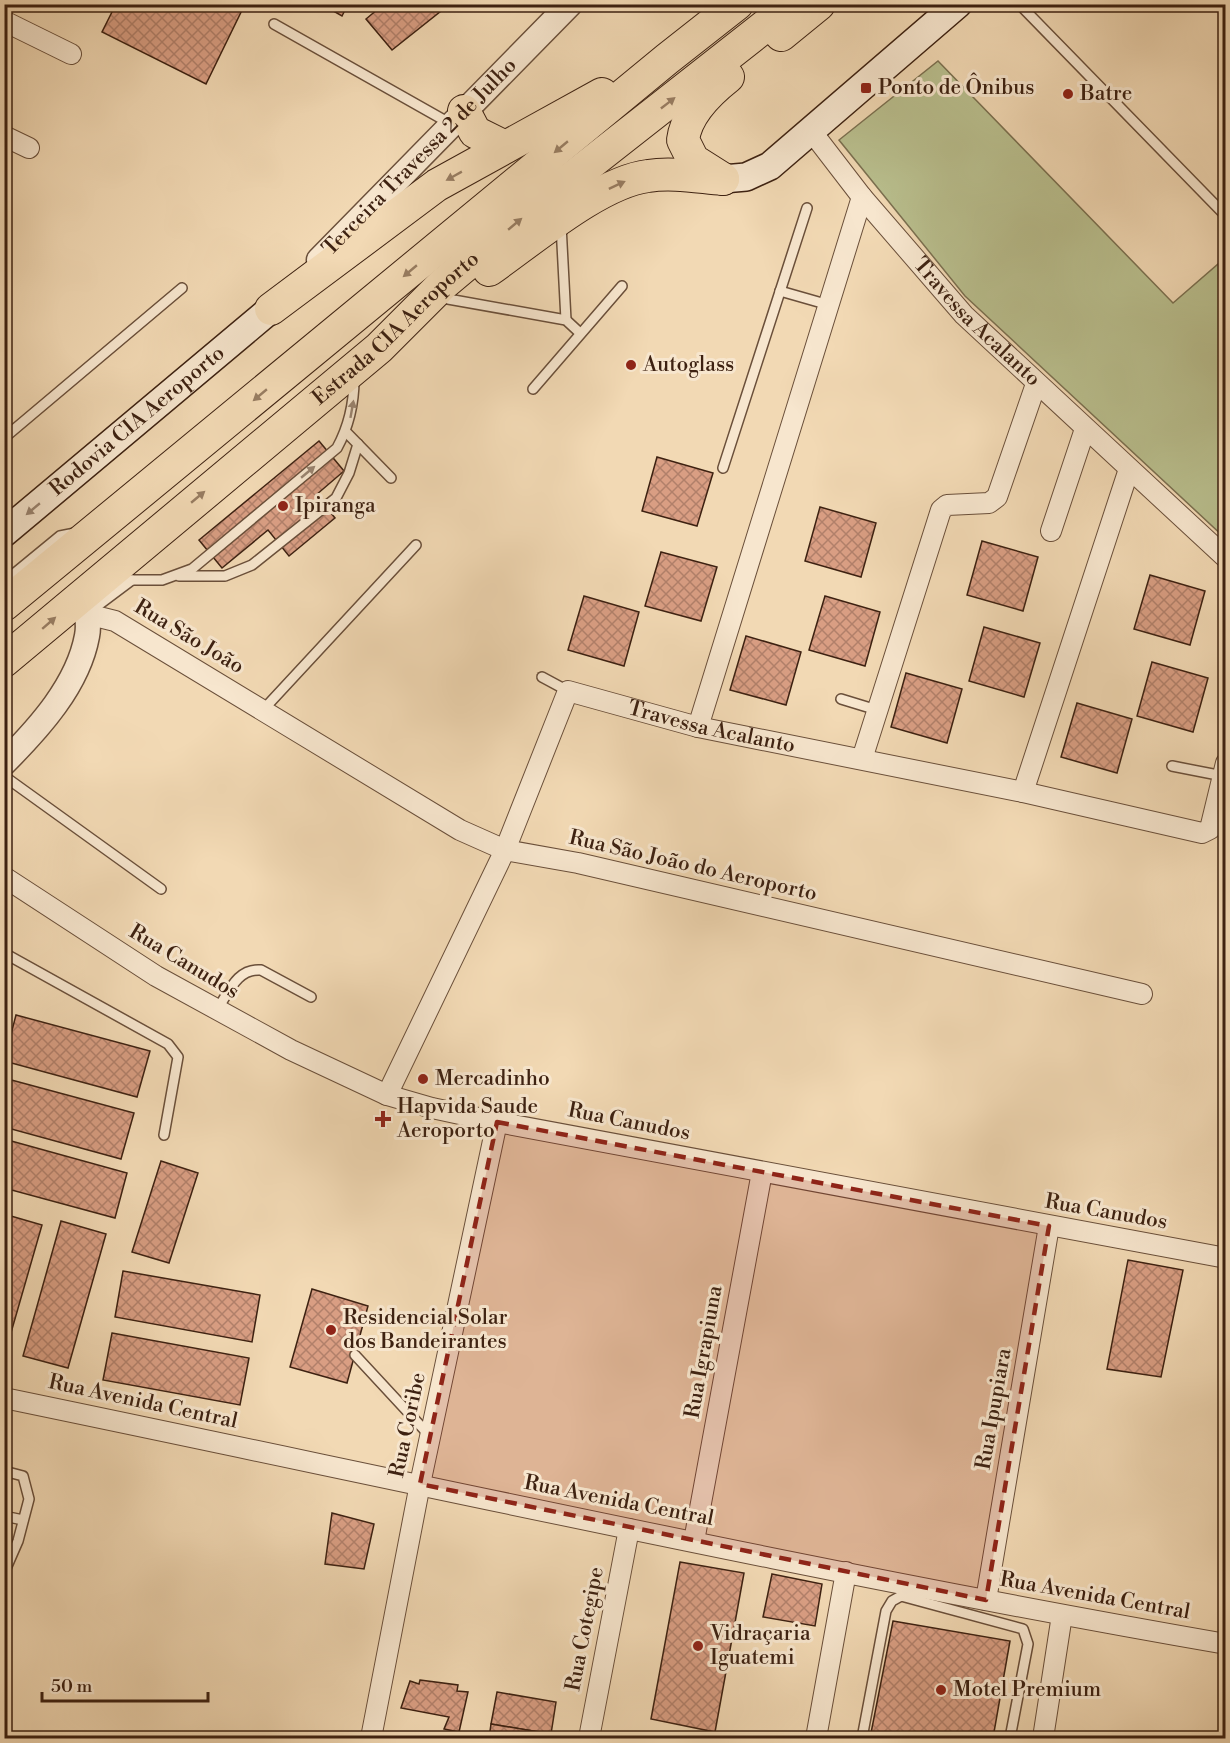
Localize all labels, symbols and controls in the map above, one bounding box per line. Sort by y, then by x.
street label: Terceira Travessa 2 de Julho [317,53,522,261]
place label: Ponto de Ônibus [878,72,1034,101]
marker: Ponto de Ônibus [859,81,873,95]
place label: Batre [1079,81,1132,107]
marker: Batre [1061,87,1075,101]
one-way arrow [660,96,676,109]
one-way arrow [553,140,568,152]
one-way arrow [445,171,462,181]
one-way arrow [609,180,626,189]
one-way arrow [507,218,522,231]
street label: Estrada CIA Aeroporto [307,246,485,411]
street label: Travessa Acalanto [907,252,1046,392]
one-way arrow [402,264,418,277]
street label: Rodovia CIA Aeroporto [44,340,230,502]
place label: Autoglass [642,352,734,378]
marker: Autoglass [624,358,638,372]
one-way arrow [252,388,267,400]
one-way arrow [347,400,356,419]
one-way arrow [300,466,316,479]
one-way arrow [190,491,206,504]
place label: Ipiranga [295,493,376,519]
marker: Ipiranga [276,499,290,513]
one-way arrow [25,502,41,515]
street label: Rua São João [129,594,249,680]
one-way arrow [41,617,56,630]
street label: Travessa Acalanto [625,695,797,759]
street label: Rua São João do Aeroporto [567,825,819,907]
street label: Rua Canudos [124,919,244,1005]
place label: Mercadinho [435,1066,550,1092]
marker: Mercadinho [416,1072,430,1086]
place label: Hapvida Saude Aeroporto [396,1094,538,1144]
street label: Rua Canudos [566,1097,692,1147]
marker: Hapvida Saude Aeroporto [374,1110,392,1128]
street label: Rua Canudos [1043,1188,1169,1236]
street label: Rua Igrapiuna [680,1283,729,1421]
place label: Residencial Solar dos Bandeirantes [343,1305,508,1355]
marker: Residencial Solar dos Bandeirantes [324,1323,338,1337]
street label: Rua Ipupiara [971,1346,1018,1472]
street label: Rua Avenida Central [46,1369,240,1435]
street label: Rua Coribe [384,1370,432,1480]
street label: Rua Avenida Central [522,1470,716,1532]
street label: Rua Cotegipe [560,1565,610,1693]
street label: Rua Avenida Central [998,1566,1192,1626]
place label: Vidraçaria Iguatemi [709,1621,811,1671]
marker: Vidraçaria Iguatemi [691,1639,705,1653]
scale bar [42,1665,208,1703]
text: 50 m [51,1675,93,1698]
place label: Motel Premium [953,1677,1101,1703]
marker: Motel Premium [934,1683,948,1697]

